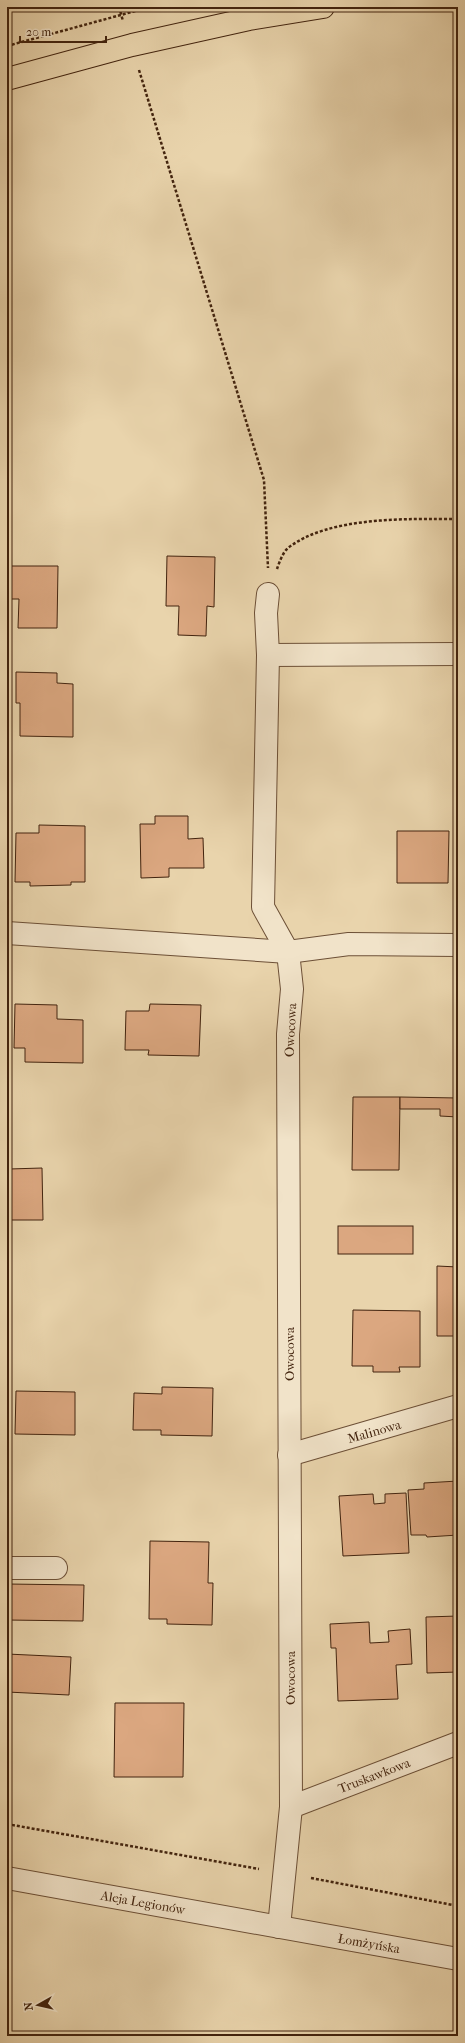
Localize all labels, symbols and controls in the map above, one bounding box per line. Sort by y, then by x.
scale bar [20,18,106,44]
text: 20 m [26,25,51,39]
street label: Owocowa [282,1002,299,1057]
street label: Owocowa [282,1326,297,1381]
street label: Malinowa [346,1416,403,1446]
street label: Owocowa [283,1650,298,1705]
street label: Truskawkowa [336,1755,413,1796]
street label: Aleja Legionów [98,1888,187,1917]
street label: Łomżyńska [337,1931,402,1957]
north arrow [18,1985,58,2025]
text: N [21,2001,36,2011]

